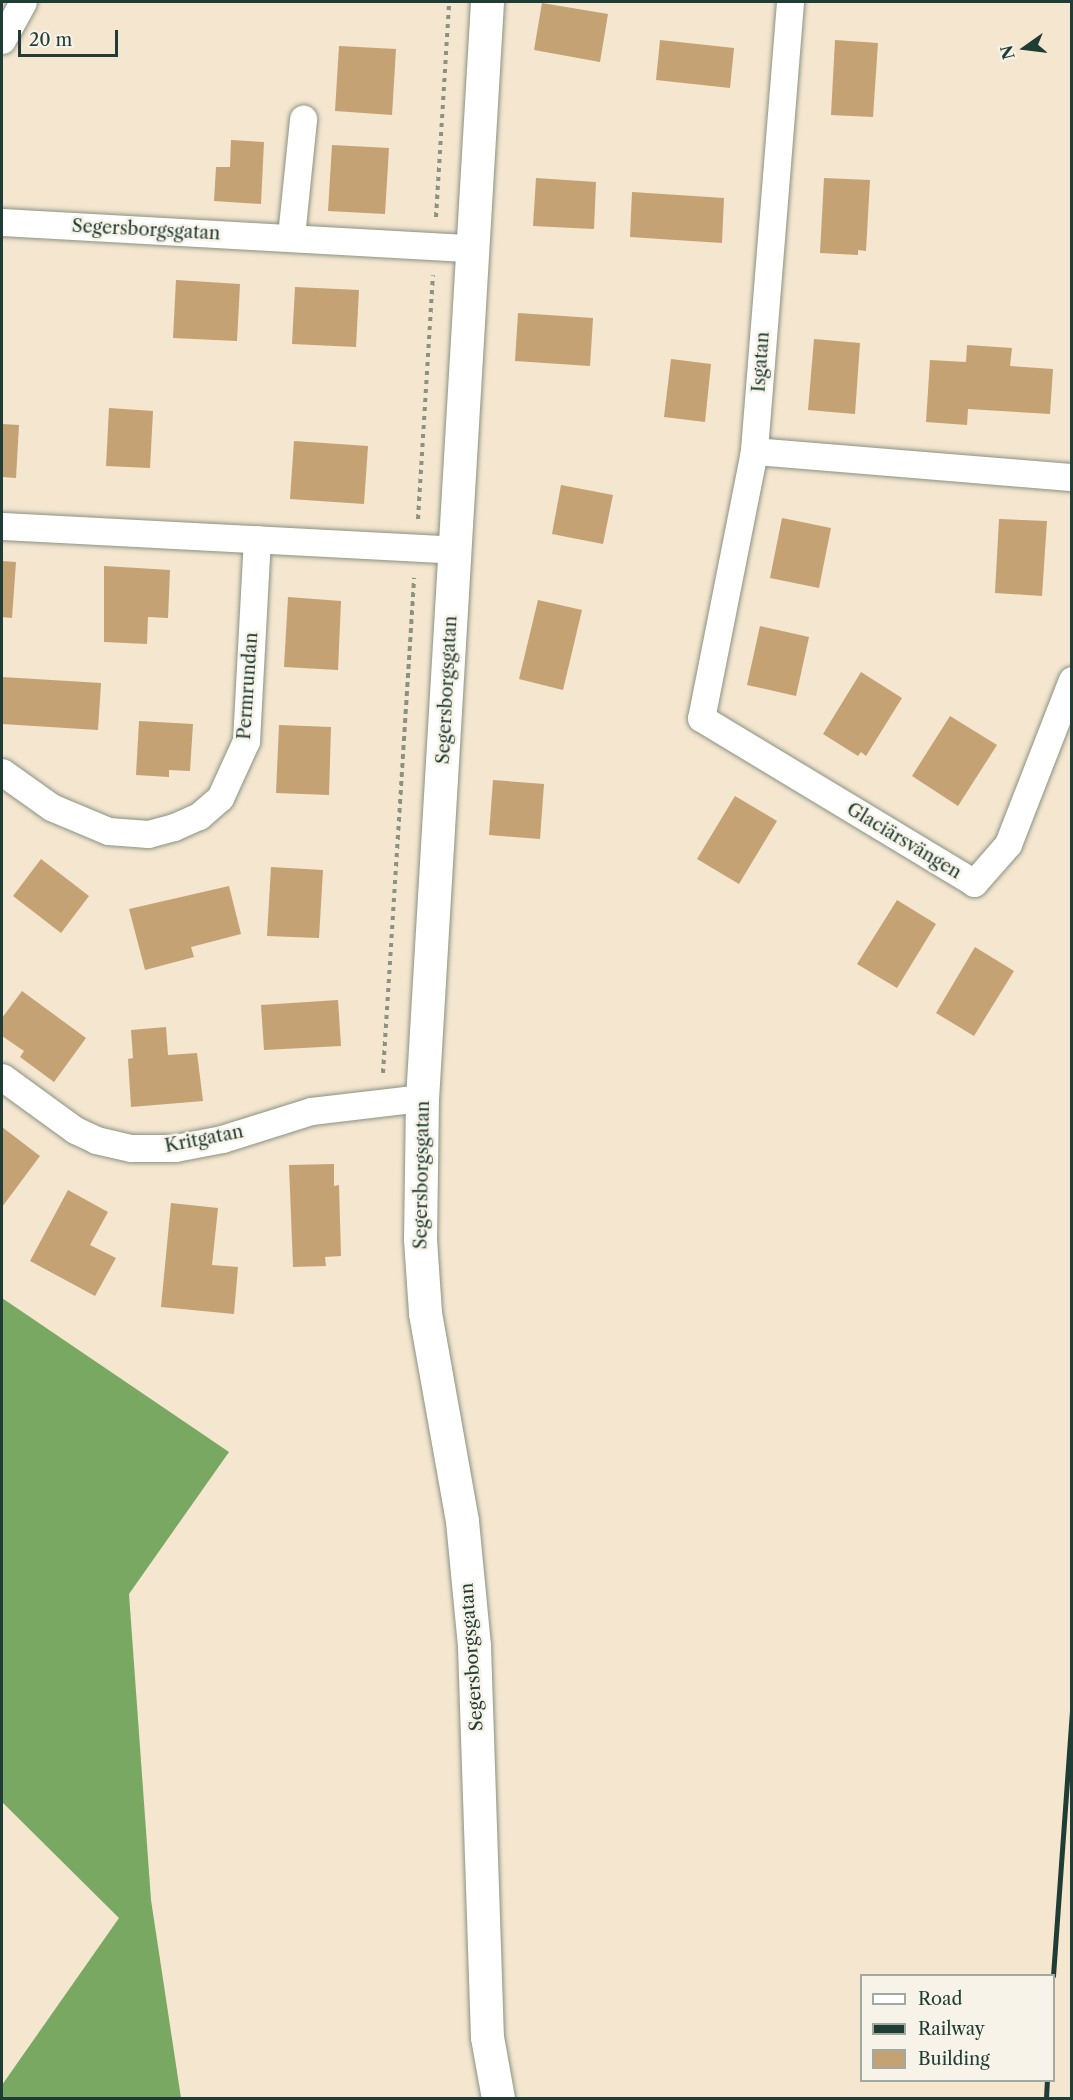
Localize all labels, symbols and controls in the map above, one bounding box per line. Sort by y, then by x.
scale bar [21,18,122,56]
north arrow [995,18,1055,78]
text: 20 m [29,29,72,51]
text: N [996,43,1019,62]
street label: Segersborgsgatan [71,215,221,245]
street label: Isgatan [748,331,774,393]
street label: Segersborgsgatan [432,615,462,765]
street label: Permrundan [233,632,263,740]
street label: Glaciärsvängen [843,798,965,884]
street label: Segersborgsgatan [410,1101,434,1249]
street label: Kritgatan [163,1121,245,1157]
street label: Segersborgsgatan [456,1582,488,1732]
legend [860,1974,1055,2082]
text: Road [918,1988,963,2010]
text: Railway [918,2018,985,2040]
text: Building [918,2048,990,2070]

